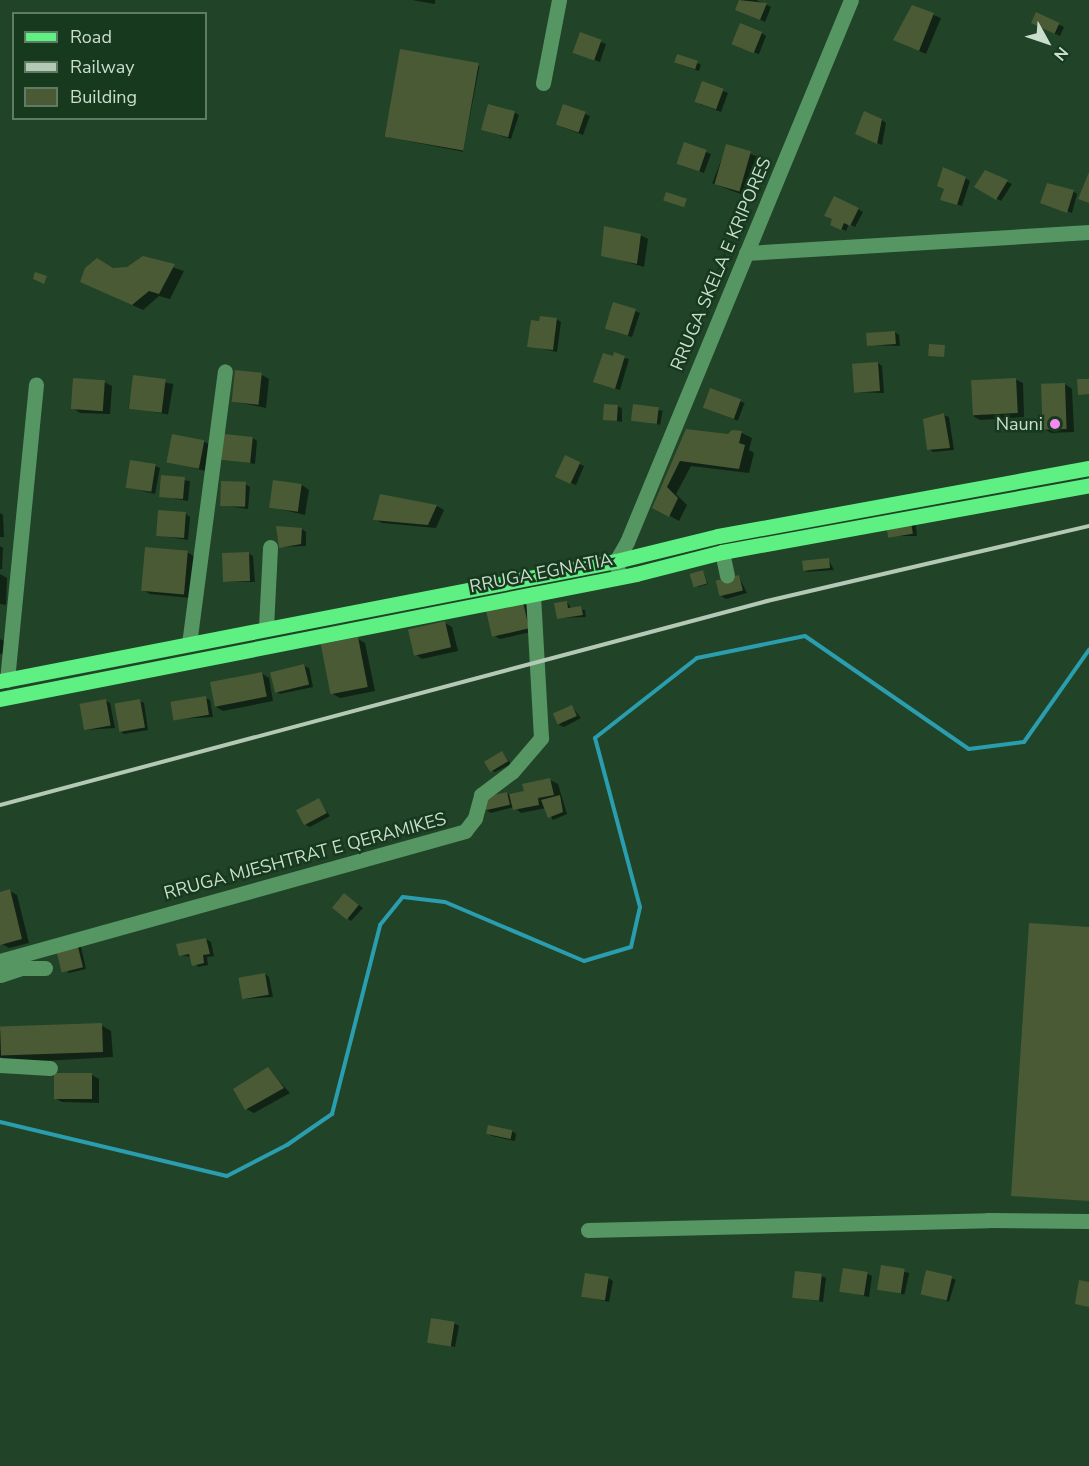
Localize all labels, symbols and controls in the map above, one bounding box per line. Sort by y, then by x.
legend [12,12,207,120]
north arrow [1017,12,1077,72]
text: Road [70,25,112,49]
text: N [1049,42,1073,65]
text: Railway [70,55,135,79]
text: Building [70,85,137,109]
street label: RRUGA SKELA E KRIPORES [666,154,776,374]
place label: Nauni [996,413,1043,435]
marker: Nauni [1048,417,1062,431]
street label: RRUGA EGNATIA [468,549,614,597]
street label: RRUGA MJESHTRAT E QERAMIKES [162,808,448,904]

